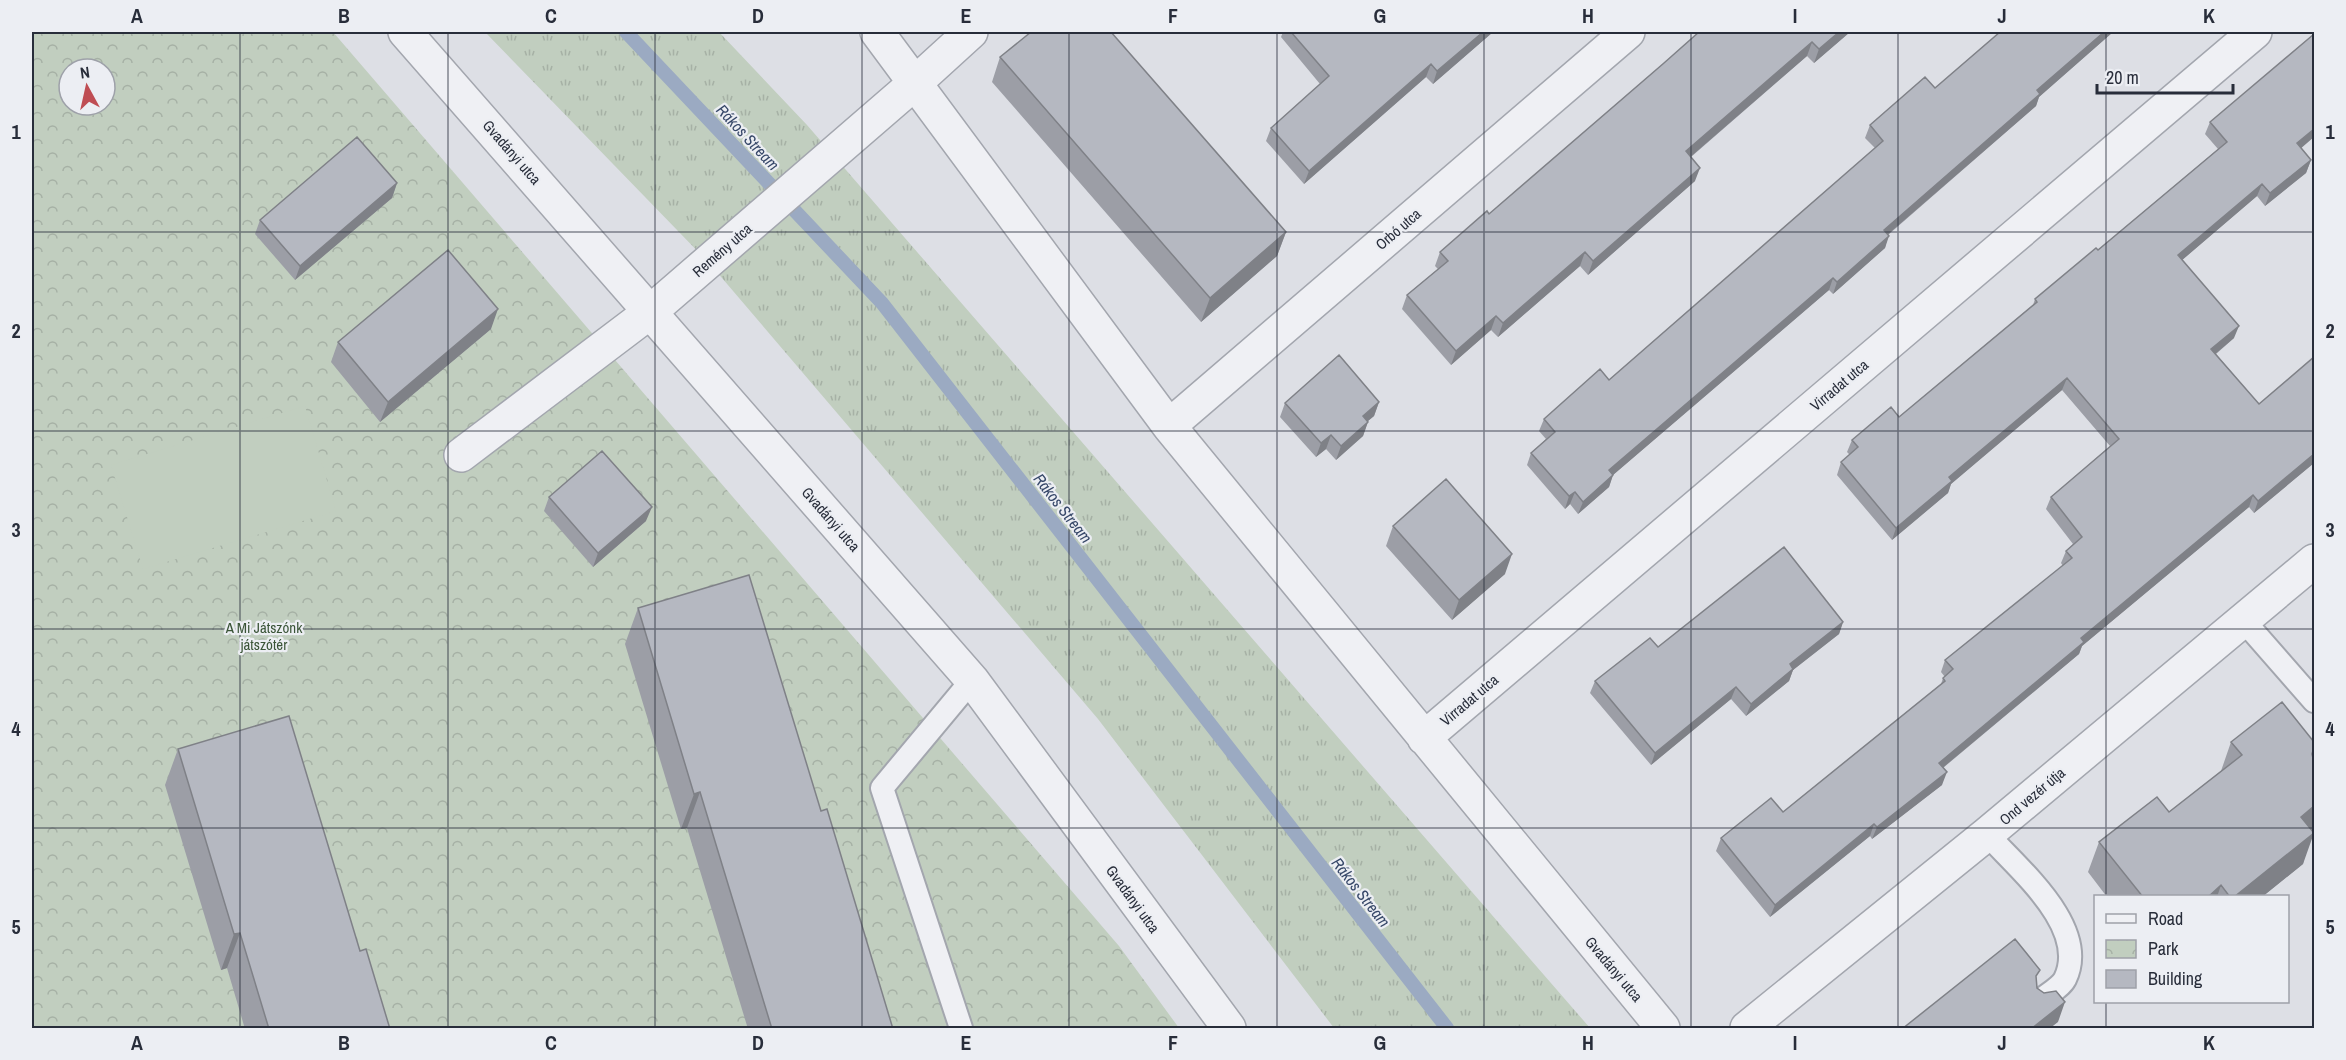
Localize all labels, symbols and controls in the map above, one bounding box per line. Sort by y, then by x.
text: A [131,2,143,29]
text: B [338,2,350,29]
text: C [545,2,557,29]
text: D [752,2,764,29]
text: E [961,2,972,29]
text: F [1168,2,1178,29]
text: G [1374,2,1386,29]
text: H [1582,2,1594,29]
text: I [1793,2,1797,29]
text: J [1997,2,2007,29]
text: K [2203,2,2215,29]
north arrow [57,57,117,117]
scale bar [2097,57,2234,95]
text: N [79,61,91,84]
text: 20 m [2106,65,2139,90]
water label: Rákos Stream [712,99,784,175]
street label: Gvadányi utca [478,115,546,189]
text: 1 [11,118,21,145]
text: 1 [2325,118,2335,145]
street label: Orbó utca [1371,203,1425,255]
street label: Remény utca [688,218,756,282]
text: 2 [11,317,21,344]
text: 2 [2325,317,2335,344]
street label: Virradat utca [1805,354,1873,416]
water label: Rákos Stream [1029,468,1097,548]
street label: Gvadányi utca [797,482,865,556]
text: 3 [11,516,21,543]
text: 3 [2325,516,2335,543]
park label: A Mi Játszónk játszótér [225,617,303,655]
street label: Virradat utca [1435,669,1503,731]
text: 4 [11,715,21,742]
text: 4 [2325,715,2335,742]
street label: Ond vezér útja [1995,762,2070,830]
water label: Rákos Stream [1327,852,1395,932]
street label: Gvadányi utca [1101,861,1165,937]
legend [2094,895,2289,1003]
text: Road [2148,906,2183,931]
text: 5 [11,913,21,940]
text: 5 [2325,913,2335,940]
street label: Gvadányi utca [1580,932,1648,1006]
text: Park [2148,936,2179,961]
text: Building [2148,966,2203,991]
text: A [131,1029,143,1056]
text: B [338,1029,350,1056]
text: C [545,1029,557,1056]
text: D [752,1029,764,1056]
text: E [961,1029,972,1056]
text: F [1168,1029,1178,1056]
text: G [1374,1029,1386,1056]
text: H [1582,1029,1594,1056]
text: I [1793,1029,1797,1056]
text: J [1997,1029,2007,1056]
text: K [2203,1029,2215,1056]

